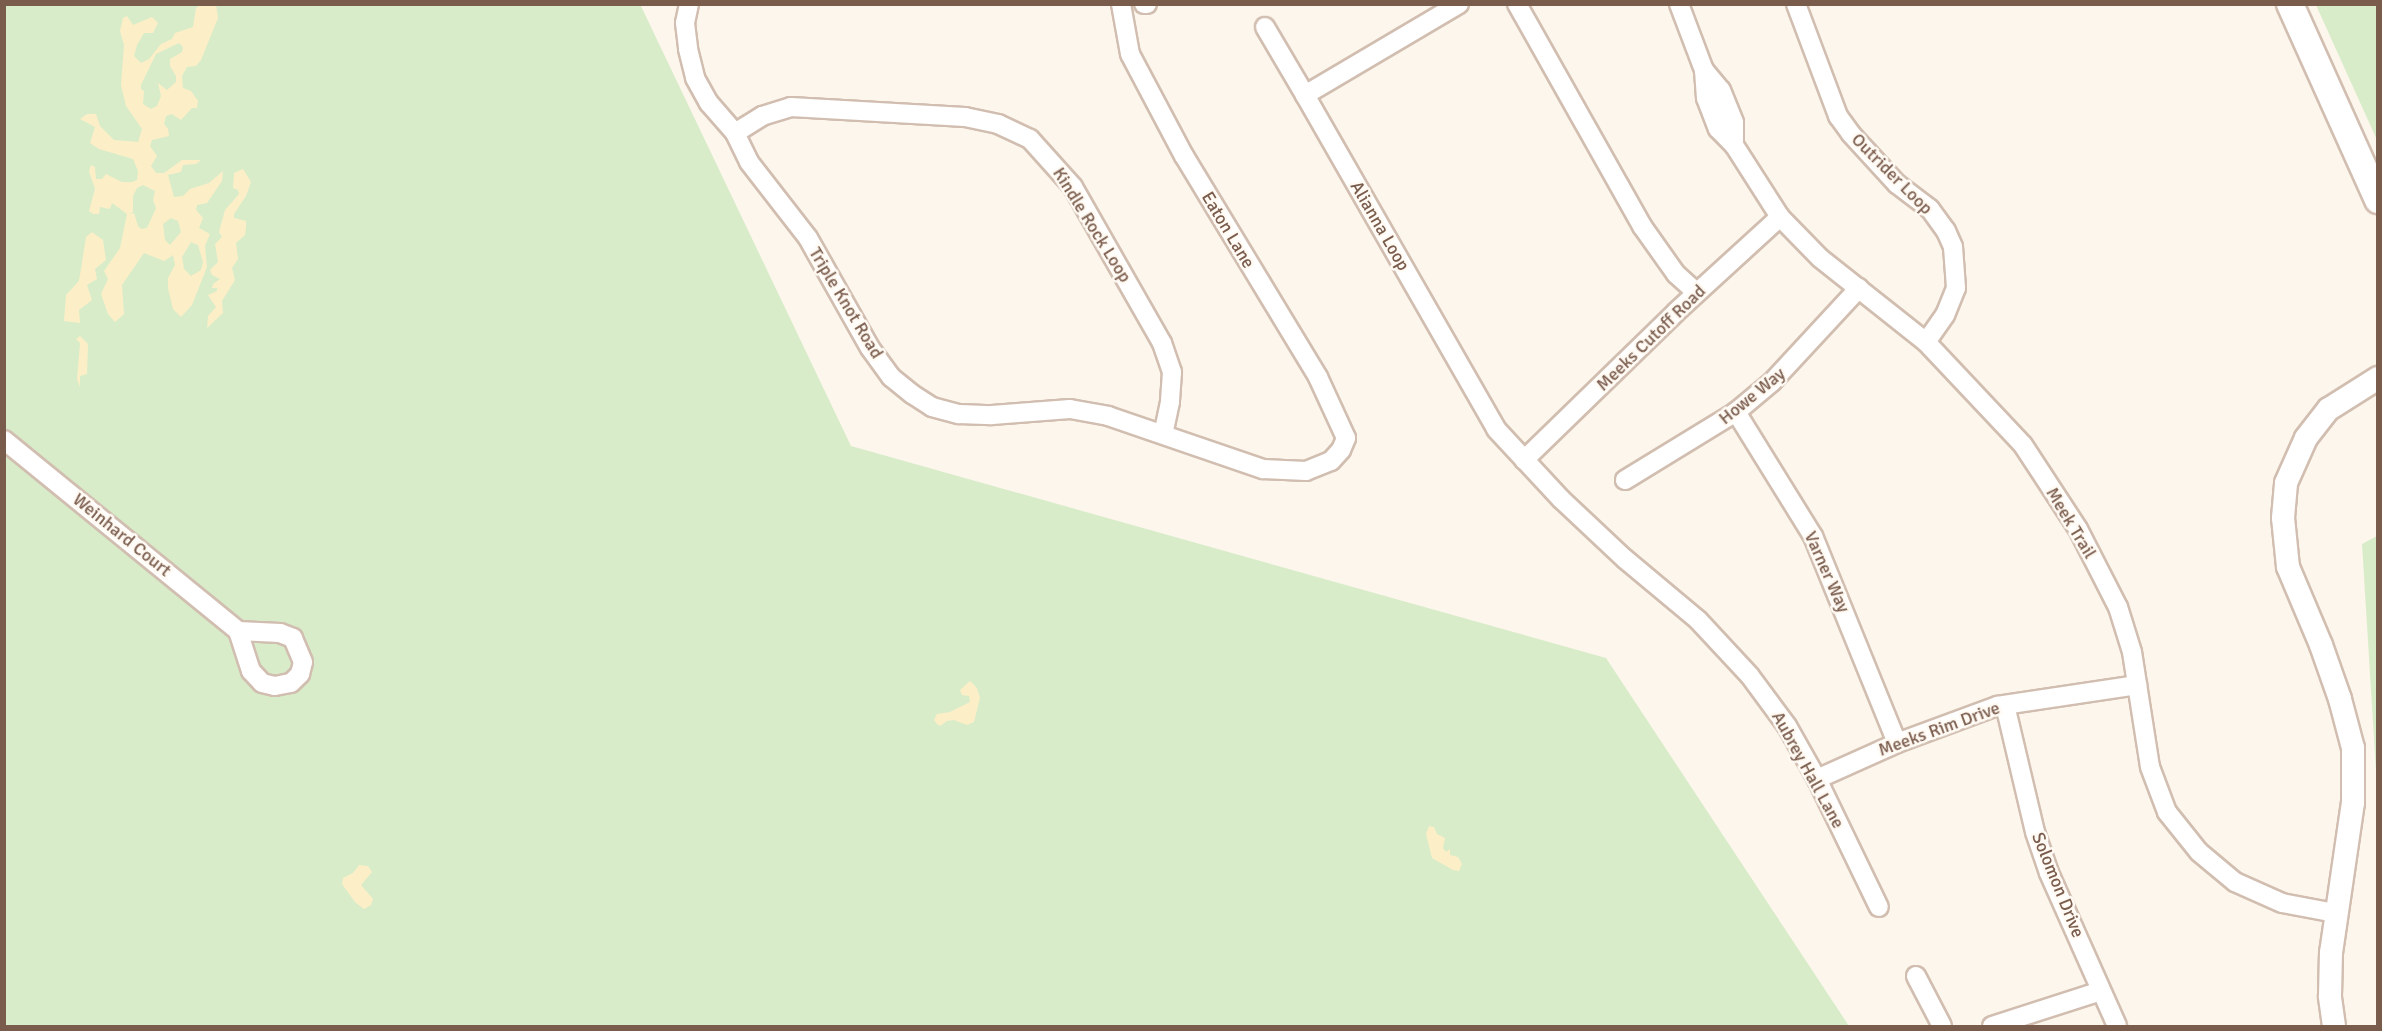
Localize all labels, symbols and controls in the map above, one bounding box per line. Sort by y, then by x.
street label: Outrider Loop [1847,129,1937,219]
street label: Kindle Rock Loop [1048,163,1136,287]
street label: Alianna Loop [1346,177,1414,275]
street label: Eaton Lane [1197,188,1259,272]
street label: Triple Knot Road [804,243,888,363]
street label: Meeks Cutoff Road [1592,280,1710,396]
street label: Howe Way [1715,363,1789,429]
street label: Meek Trail [2041,483,2101,563]
street label: Weinhard Court [68,489,176,581]
street label: Varner Way [1799,528,1855,616]
street label: Meeks Rim Drive [1875,697,2003,761]
street label: Aubrey Hall Lane [1767,708,1849,832]
street label: Solomon Drive [2027,829,2089,941]

